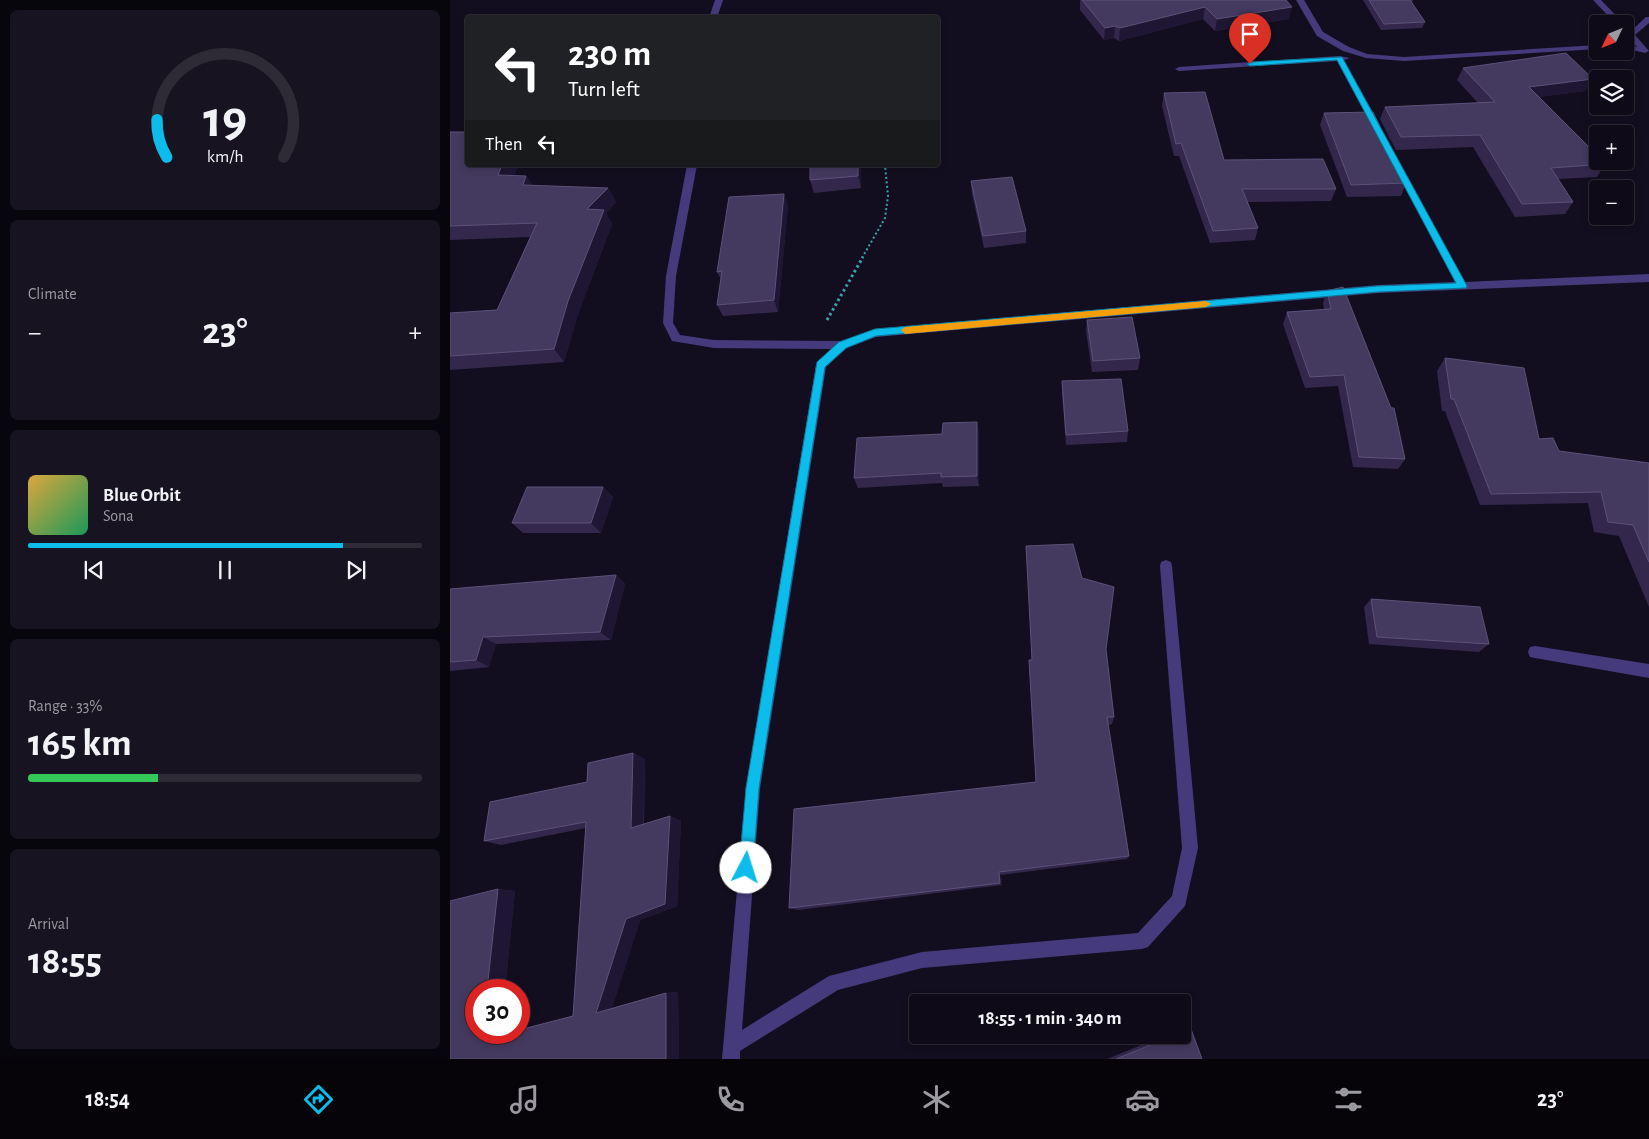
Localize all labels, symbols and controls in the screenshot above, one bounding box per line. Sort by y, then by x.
pin [1229,13,1271,64]
north arrow [1589,15,1634,60]
map controls [1589,15,1634,225]
icon: arrive [1236,20,1264,48]
icon: left [485,35,550,100]
text: 230 m [568,37,651,72]
button: layers [1589,70,1634,115]
text: Turn left [568,78,640,100]
text: 19 [203,94,247,146]
button: + [1589,125,1634,170]
icon: left [533,130,561,158]
text: Then [485,135,523,154]
text: km/h [207,148,243,166]
button: − [1589,180,1634,225]
text: Climate [28,286,77,302]
text: 23° [202,313,248,351]
text: − [28,319,41,347]
text: + [409,319,422,347]
text: Blue Orbit [103,486,181,505]
text: Sona [103,508,134,524]
icon: previous [80,556,108,584]
icon: pause [211,556,239,584]
icon: next [342,556,370,584]
text: Range · 33% [28,698,103,714]
text: 165 km [28,725,132,763]
position arrow [719,841,771,893]
text: Arrival [28,916,69,932]
text: 18:55 [28,943,102,981]
speed limit sign: 30 [465,979,530,1044]
text: 18:55 · 1 min · 340 m [978,1009,1122,1028]
icon: directions [301,1082,336,1117]
icon: music [507,1082,542,1117]
icon: phone [713,1082,748,1117]
icon: climate [919,1082,954,1117]
icon: car [1125,1082,1160,1117]
icon: filters [1331,1082,1366,1117]
text: 18:54 [86,1088,130,1110]
text: 23° [1537,1088,1563,1110]

